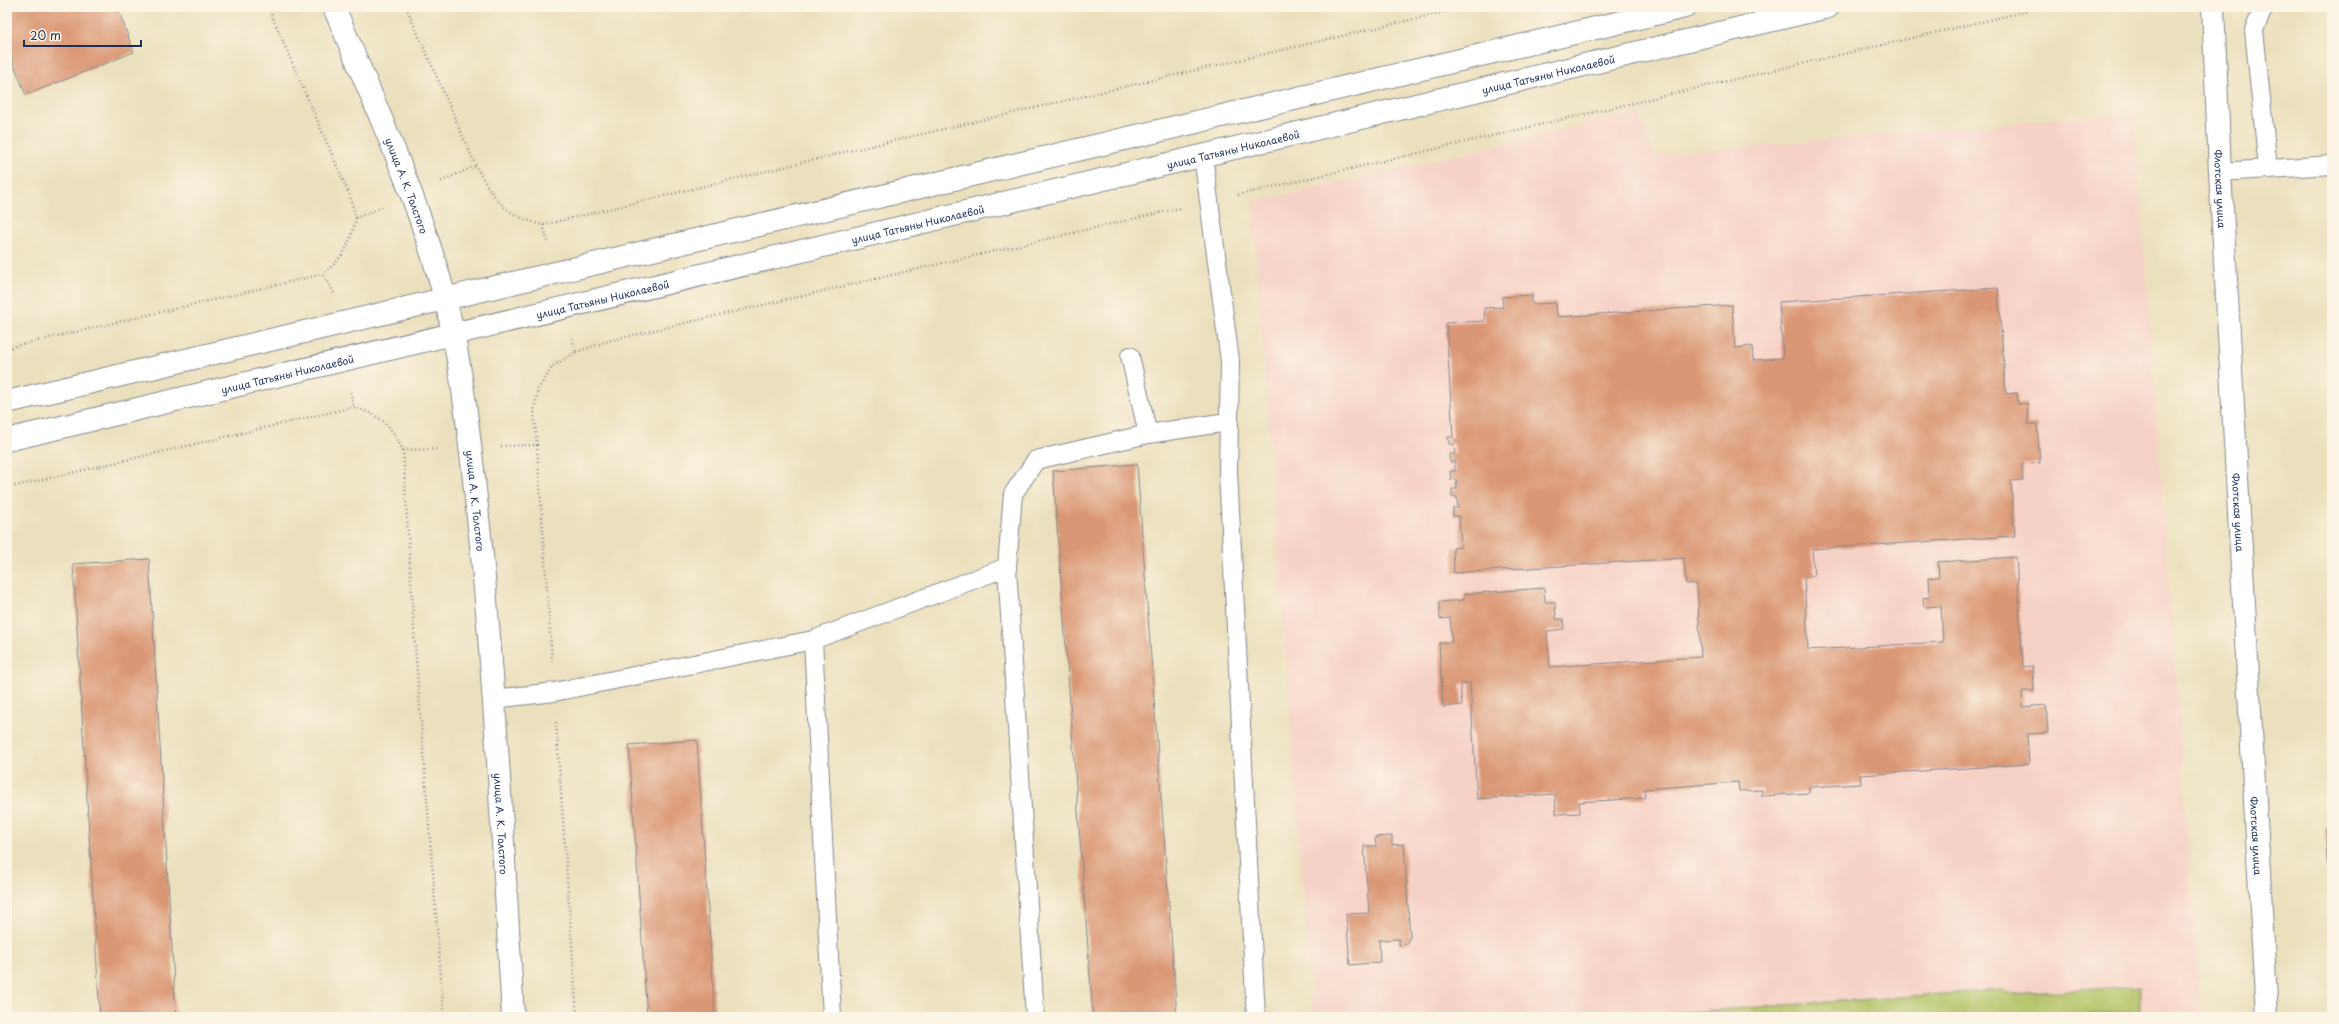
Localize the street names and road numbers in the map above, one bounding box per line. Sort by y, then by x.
street label: улица Татьяны Николаевой [1480,51,1616,97]
street label: улица Татьяны Николаевой [1165,125,1301,172]
street label: улица А. К. Толстого [382,135,432,236]
street label: Флотская улица [2212,149,2231,229]
street label: улица Татьяны Николаевой [850,200,986,247]
street label: улица Татьяны Николаевой [534,275,670,321]
street label: улица Татьяны Николаевой [219,350,355,396]
street label: улица А. К. Толстого [463,449,489,552]
street label: Флотская улица [2229,473,2249,553]
street label: улица А. К. Толстого [491,772,512,875]
street label: Флотская улица [2247,796,2267,876]

